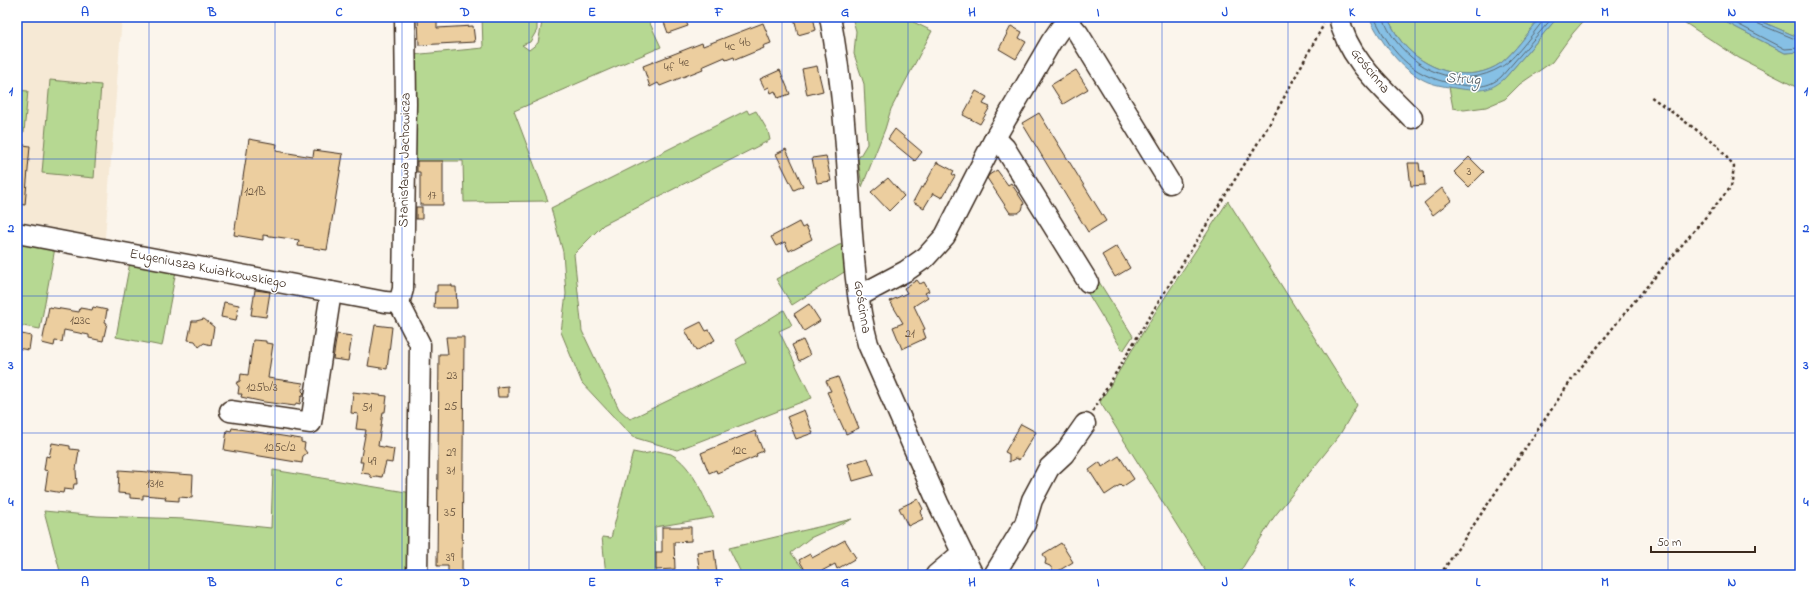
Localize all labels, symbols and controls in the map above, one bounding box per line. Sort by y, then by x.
text: A [81,3,89,22]
text: B [207,3,217,22]
text: C [335,3,343,22]
text: D [459,3,470,22]
text: E [588,3,596,22]
text: F [714,3,724,22]
text: G [841,3,849,22]
text: H [968,3,976,22]
text: I [1096,3,1100,22]
text: J [1222,3,1228,22]
text: K [1349,3,1356,22]
text: L [1476,3,1482,22]
text: M [1601,3,1609,22]
text: N [1728,3,1737,22]
house number: 4b [739,34,751,52]
house number: 4c [725,38,736,56]
street label: Gościnna [1345,44,1395,98]
house number: 4e [679,54,690,72]
house number: 4f [664,59,675,77]
water label: Strug [1445,67,1481,92]
text: 1 [9,82,14,101]
text: 1 [1804,82,1809,101]
street label: Stanisława Jachowicza [393,92,417,228]
house number: 3 [1467,163,1472,181]
house number: 121B [244,183,266,201]
house number: 17 [428,187,436,205]
text: 2 [7,219,15,238]
text: 2 [1802,219,1810,238]
street label: Eugeniusza Kwiatkowskiego [128,243,288,296]
street label: Gościnna [847,279,877,335]
house number: 123c [70,312,91,330]
house number: 21 [905,325,915,343]
text: 3 [7,356,14,375]
text: 3 [1802,356,1809,375]
house number: 23 [447,367,458,385]
house number: 125b/3 [246,379,278,397]
house number: 25 [445,398,458,416]
house number: 51 [362,399,373,417]
house number: 125c/2 [264,439,296,457]
house number: 12c [731,442,747,460]
house number: 29 [446,444,456,462]
house number: 49 [368,453,377,471]
house number: 31 [447,462,456,480]
house number: 131e [146,475,165,493]
text: 4 [7,493,14,512]
text: 4 [1802,493,1809,512]
house number: 35 [444,504,456,522]
scale bar [1651,528,1755,554]
text: 50 m [1657,534,1681,552]
house number: 39 [446,549,455,567]
text: A [81,573,89,592]
text: B [207,573,217,592]
text: C [335,573,343,592]
text: D [459,573,470,592]
text: E [588,573,596,592]
text: F [714,573,724,592]
text: G [841,573,849,592]
text: H [968,573,976,592]
text: I [1096,573,1100,592]
text: J [1222,573,1228,592]
text: K [1349,573,1356,592]
text: L [1476,573,1482,592]
text: M [1601,573,1609,592]
text: N [1728,573,1737,592]

